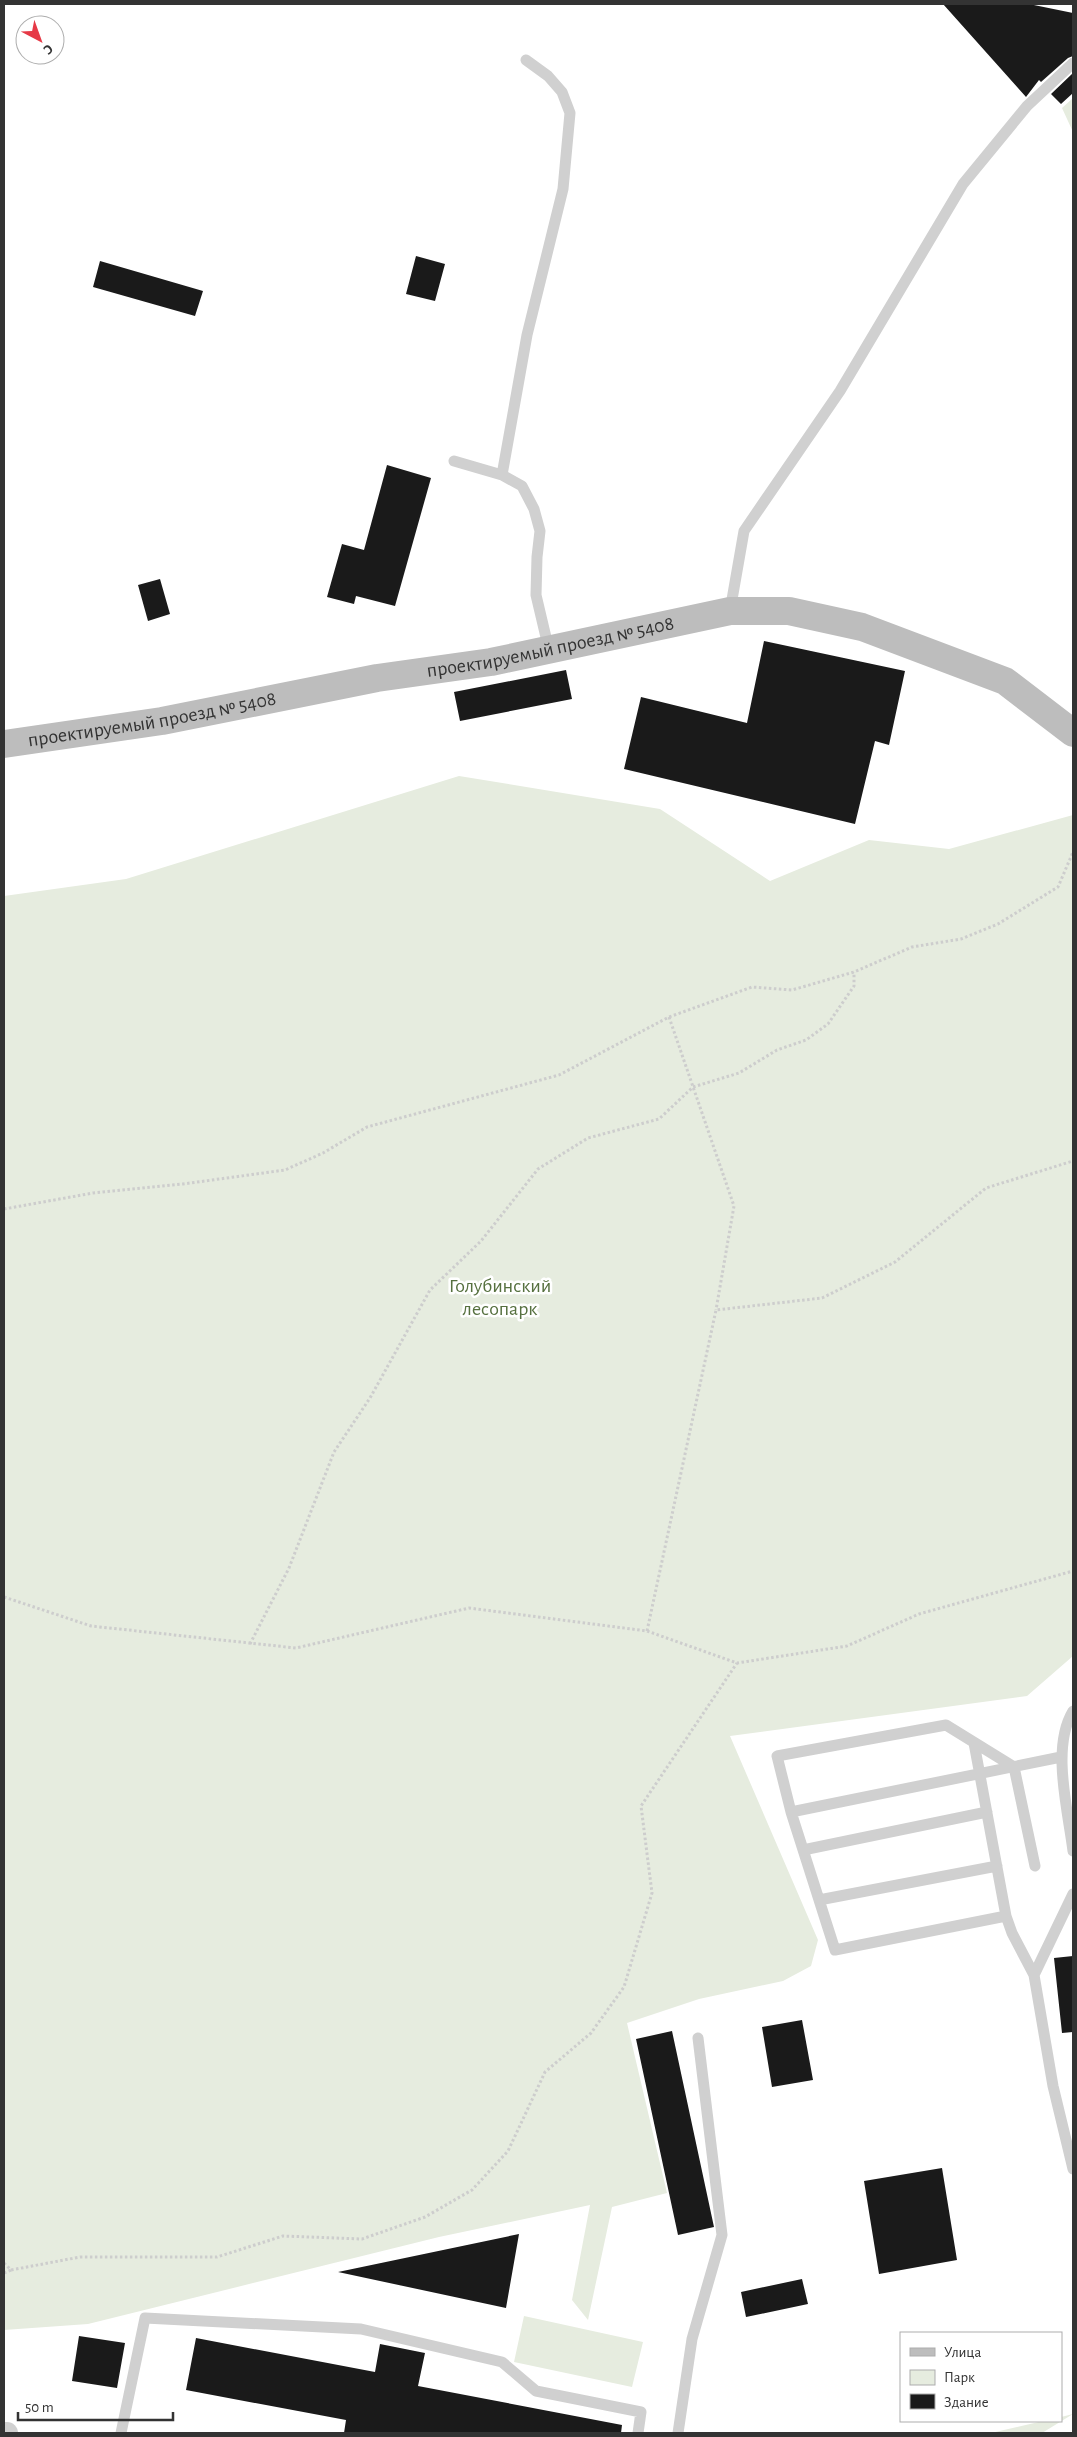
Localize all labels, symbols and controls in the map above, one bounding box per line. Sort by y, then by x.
north arrow [15,15,65,65]
text: С [40,41,55,57]
street label: проектируемый проезд № 5408 [425,613,676,681]
street label: проектируемый проезд № 5408 [26,688,278,750]
park label: Голубинский лесопарк [449,1276,551,1319]
legend [900,2332,1062,2422]
text: Улица [944,2345,981,2360]
text: Парк [944,2370,975,2385]
scale bar [18,2390,172,2422]
text: Здание [944,2395,989,2410]
text: 50 m [25,2400,54,2415]

